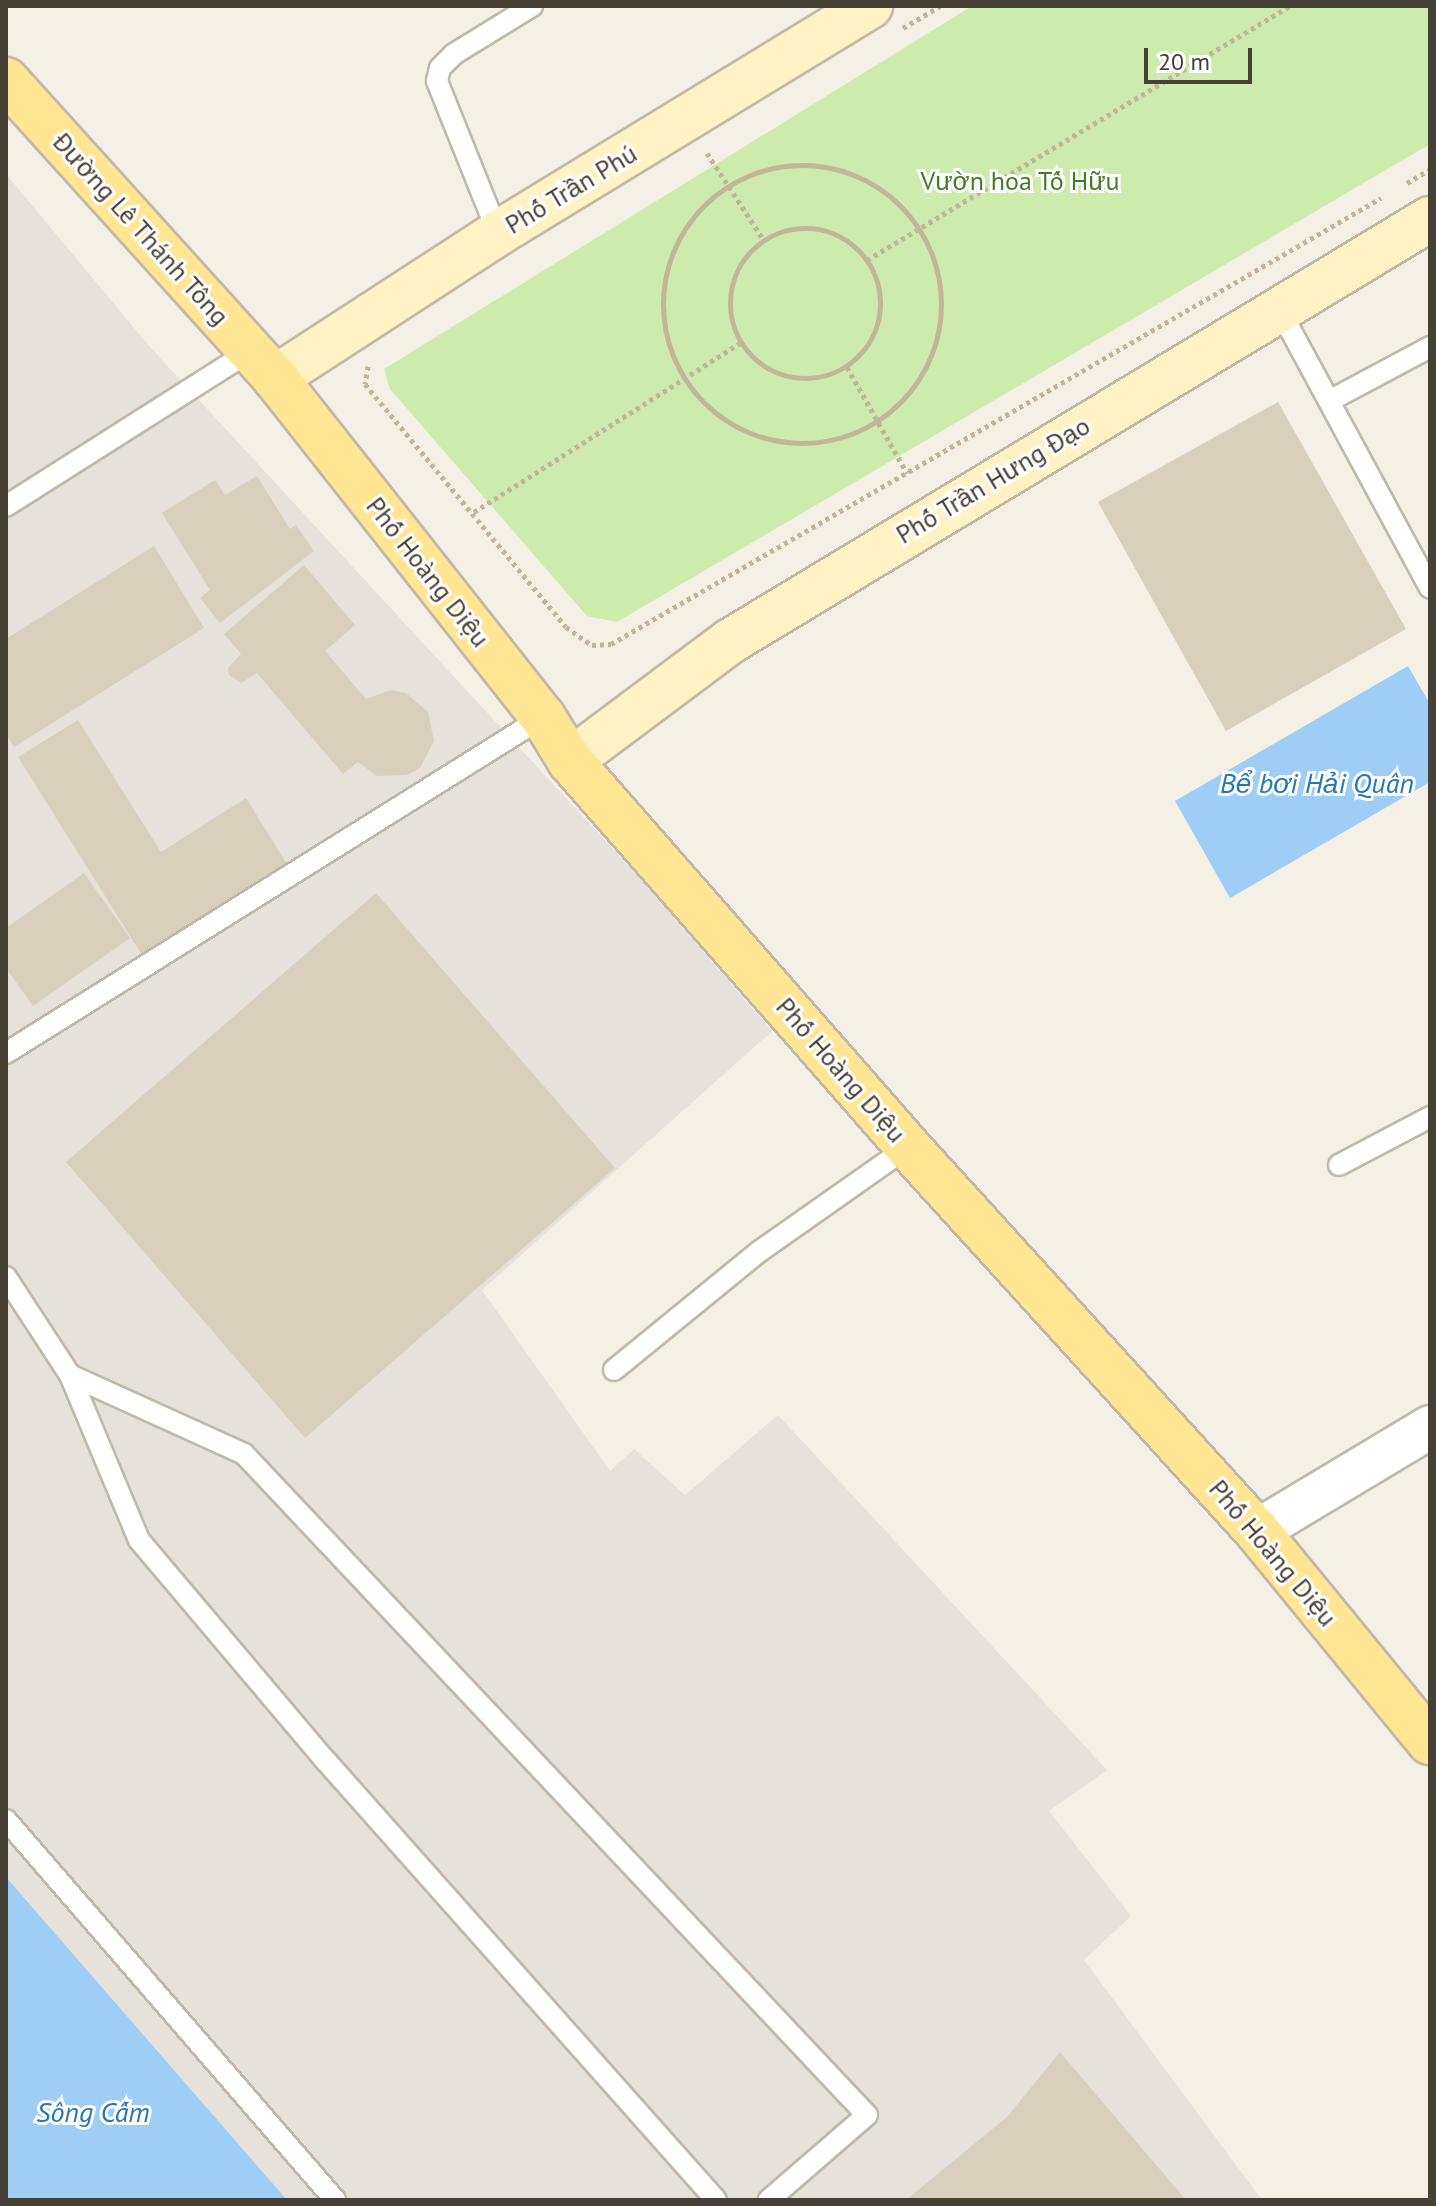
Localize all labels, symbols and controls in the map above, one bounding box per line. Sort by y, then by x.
scale bar [1148,32,1256,82]
text: 20 m [1158,46,1210,77]
street label: Đường Lê Thánh Tông [46,126,236,332]
street label: Phố Trần Phú [499,137,643,241]
park label: Vườn hoa Tố Hữu [920,165,1120,197]
street label: Phố Trần Hưng Đạo [890,410,1096,550]
street label: Phố Hoàng Diệu [360,491,496,653]
water label: Bể bơi Hải Quân [1220,766,1414,800]
street label: Phố Hoàng Diệu [770,991,912,1149]
street label: Phố Hoàng Diệu [1203,1473,1343,1633]
water label: Sông Cấm [36,2095,150,2129]

